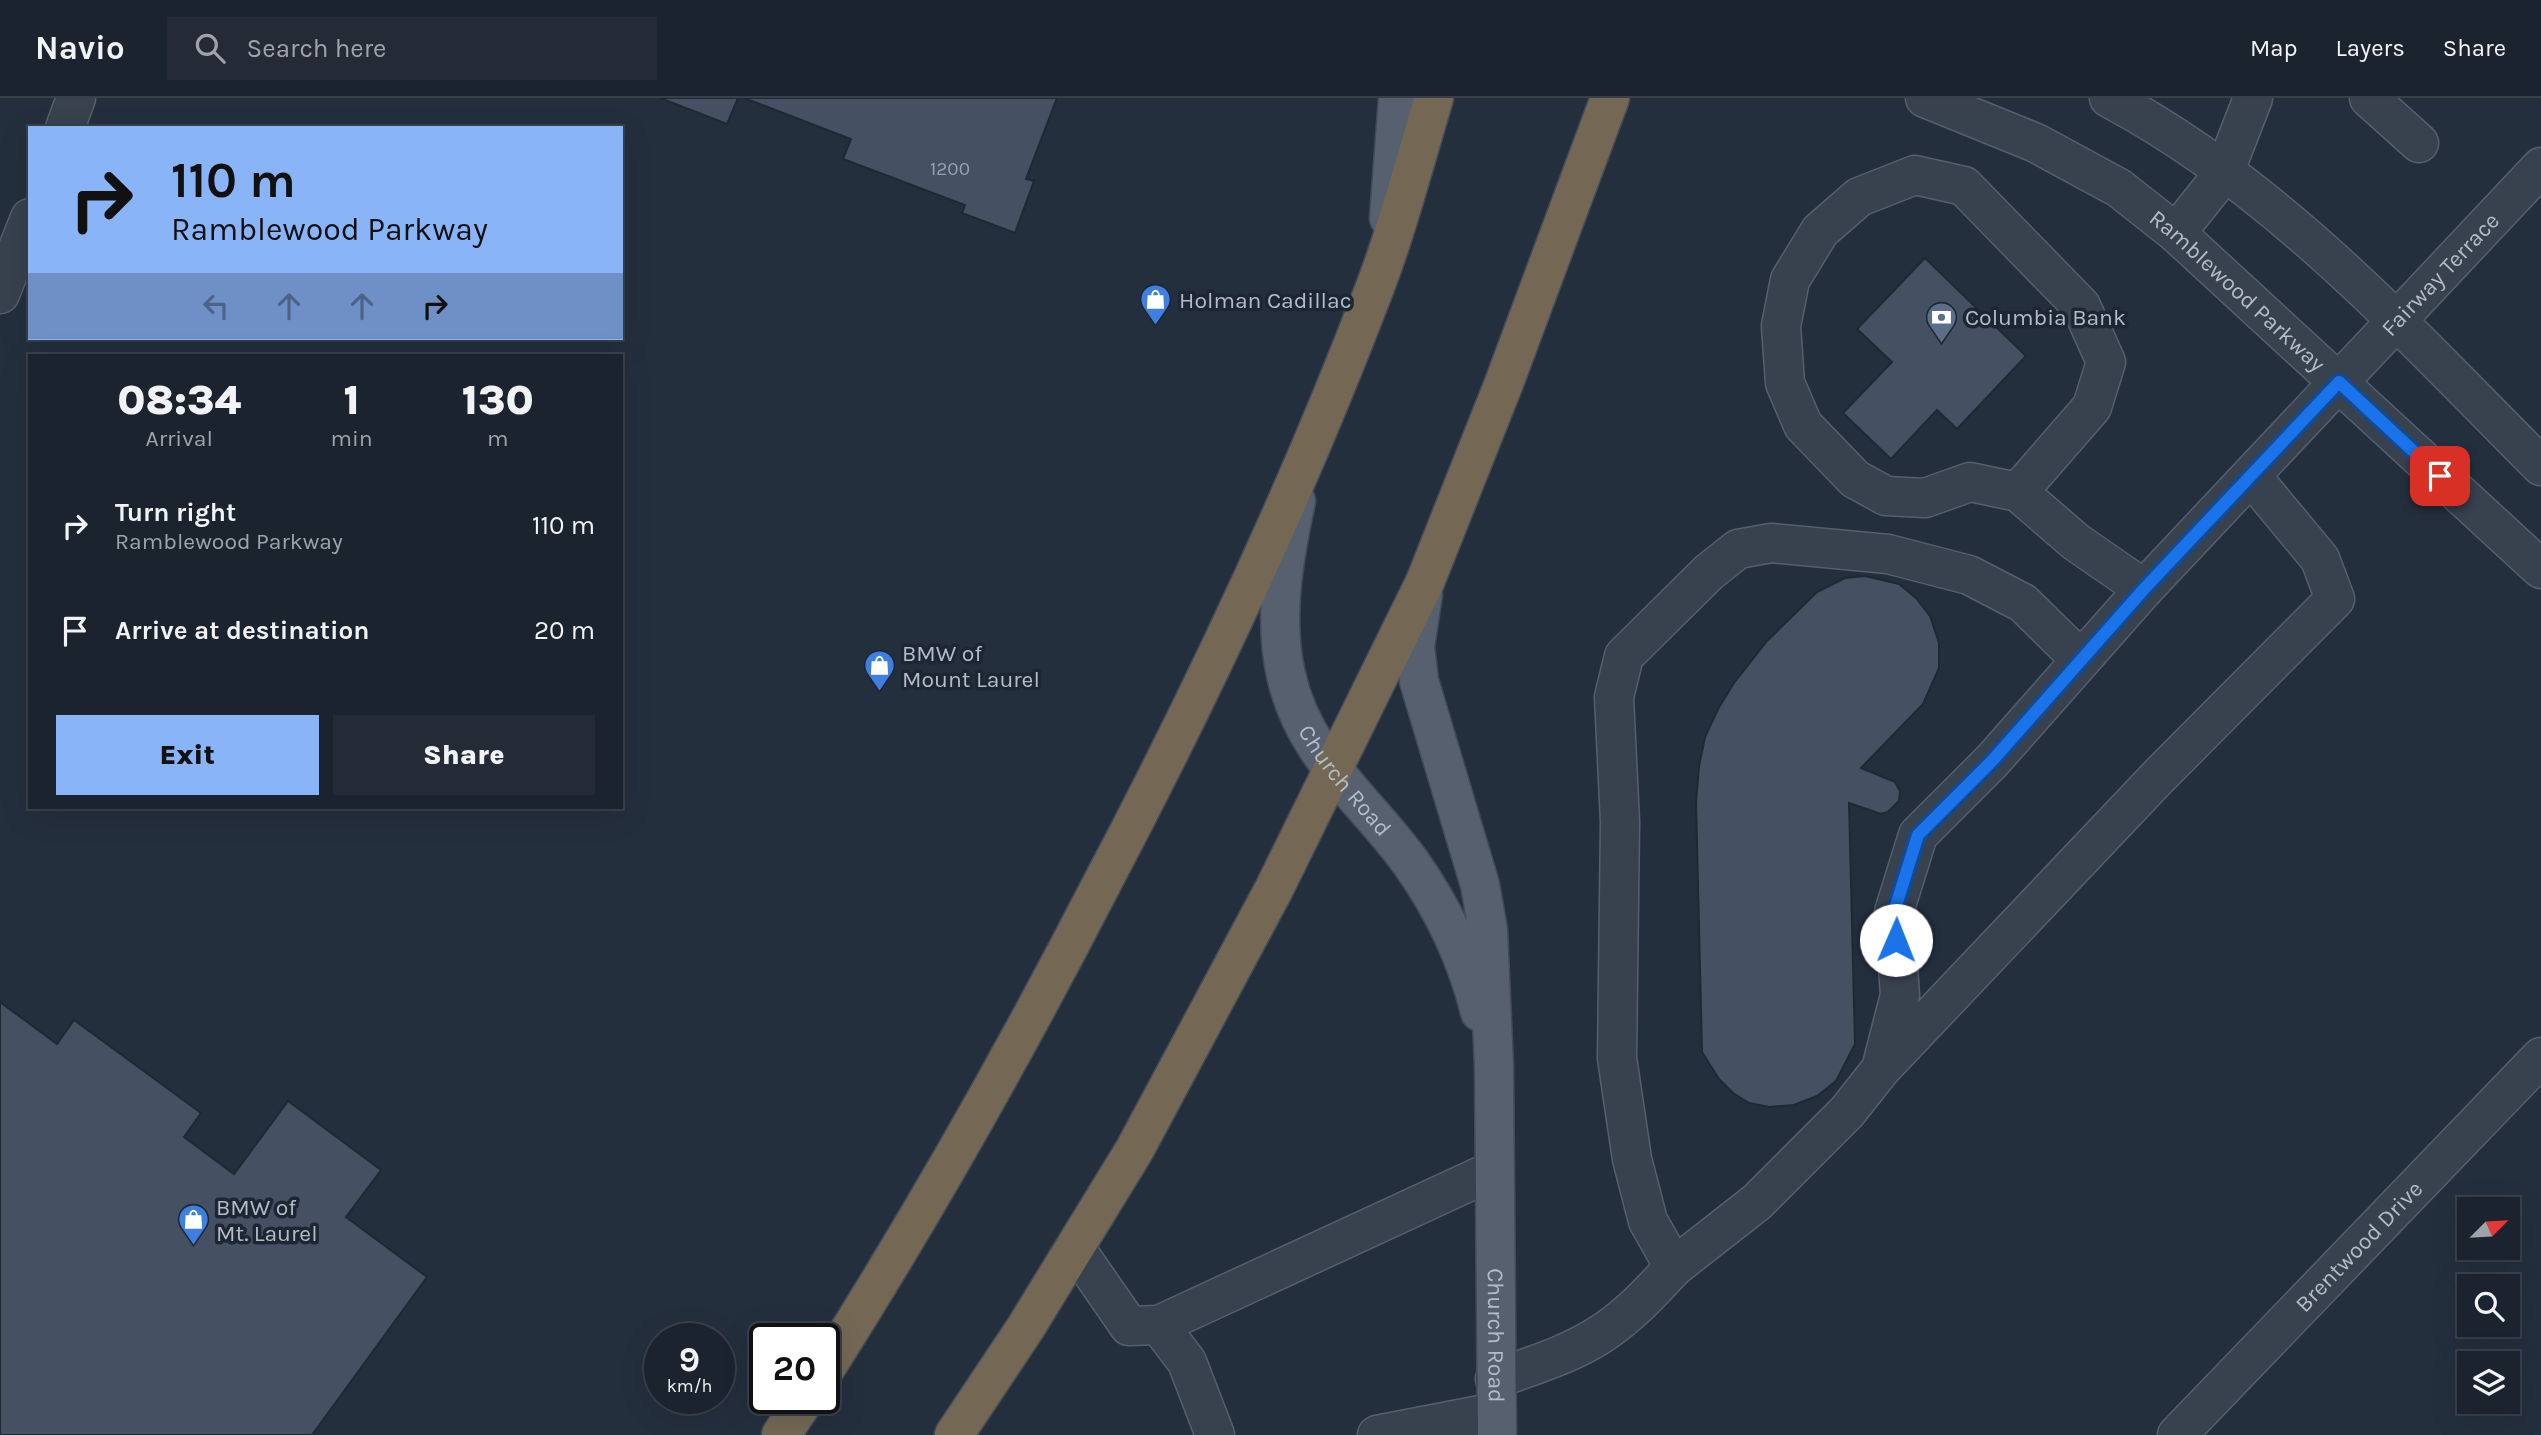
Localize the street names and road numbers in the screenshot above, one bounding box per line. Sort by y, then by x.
street label: Ramblewood Parkway [2144,204,2331,377]
street label: Fairway Terrace [2376,207,2505,341]
street label: Church Road [1293,720,1397,841]
street label: Brentwood Drive [2289,1175,2428,1317]
street label: Church Road [1482,1268,1510,1403]

